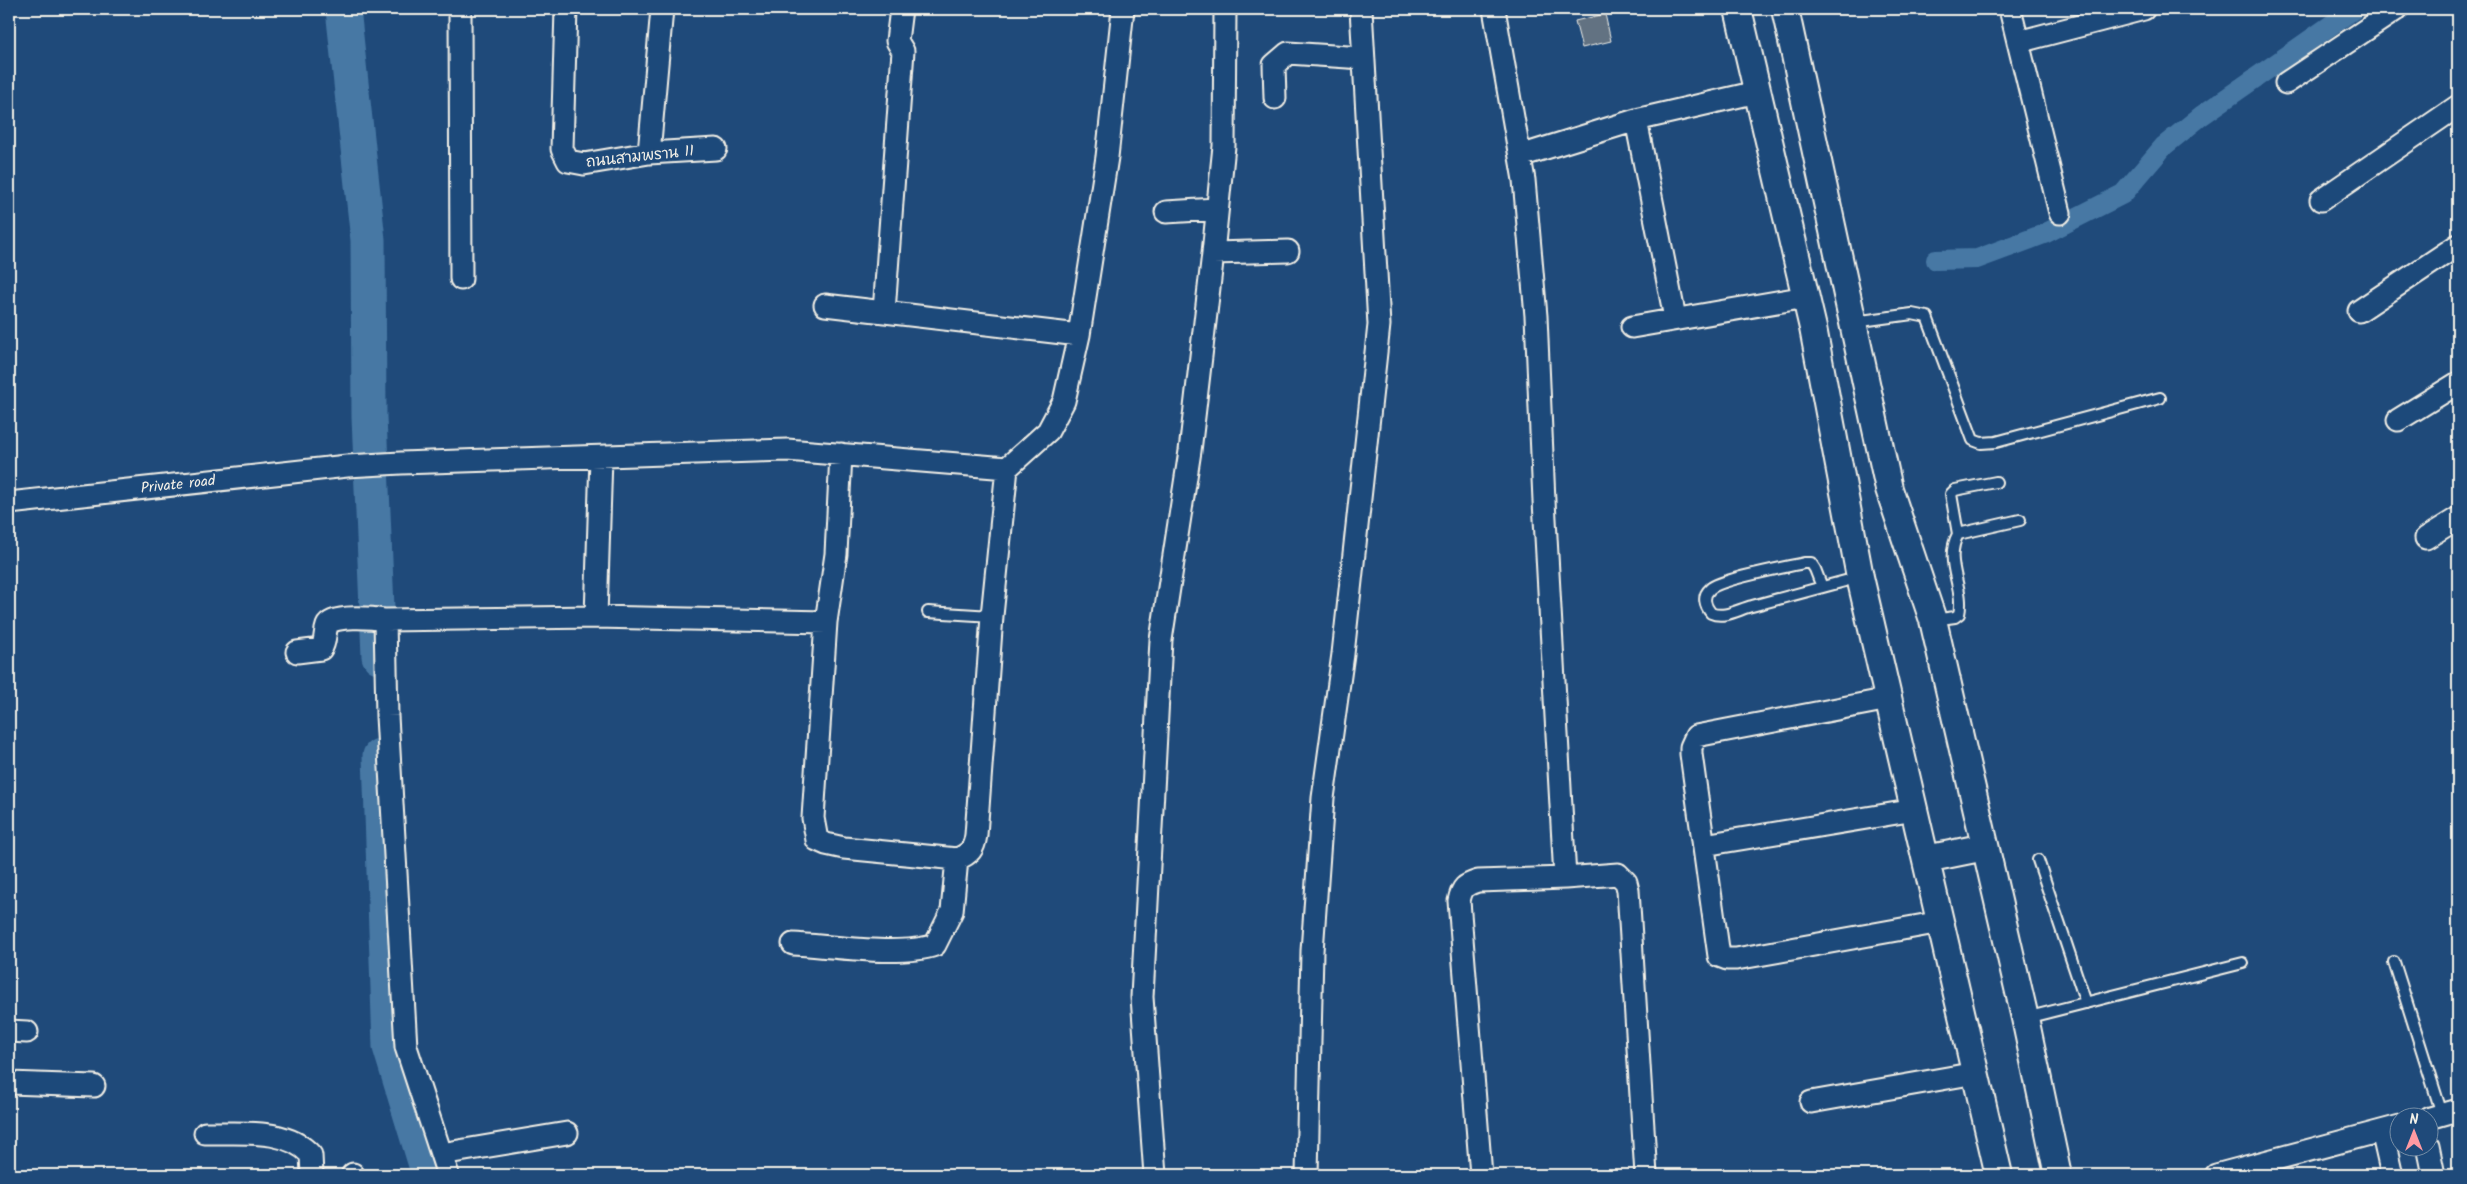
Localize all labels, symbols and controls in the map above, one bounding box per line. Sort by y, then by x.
street label: ถนนสามพราน 11 [585,139,695,175]
street label: Private road [139,469,217,501]
north arrow [2390,1106,2440,1156]
text: N [2410,1109,2419,1131]

